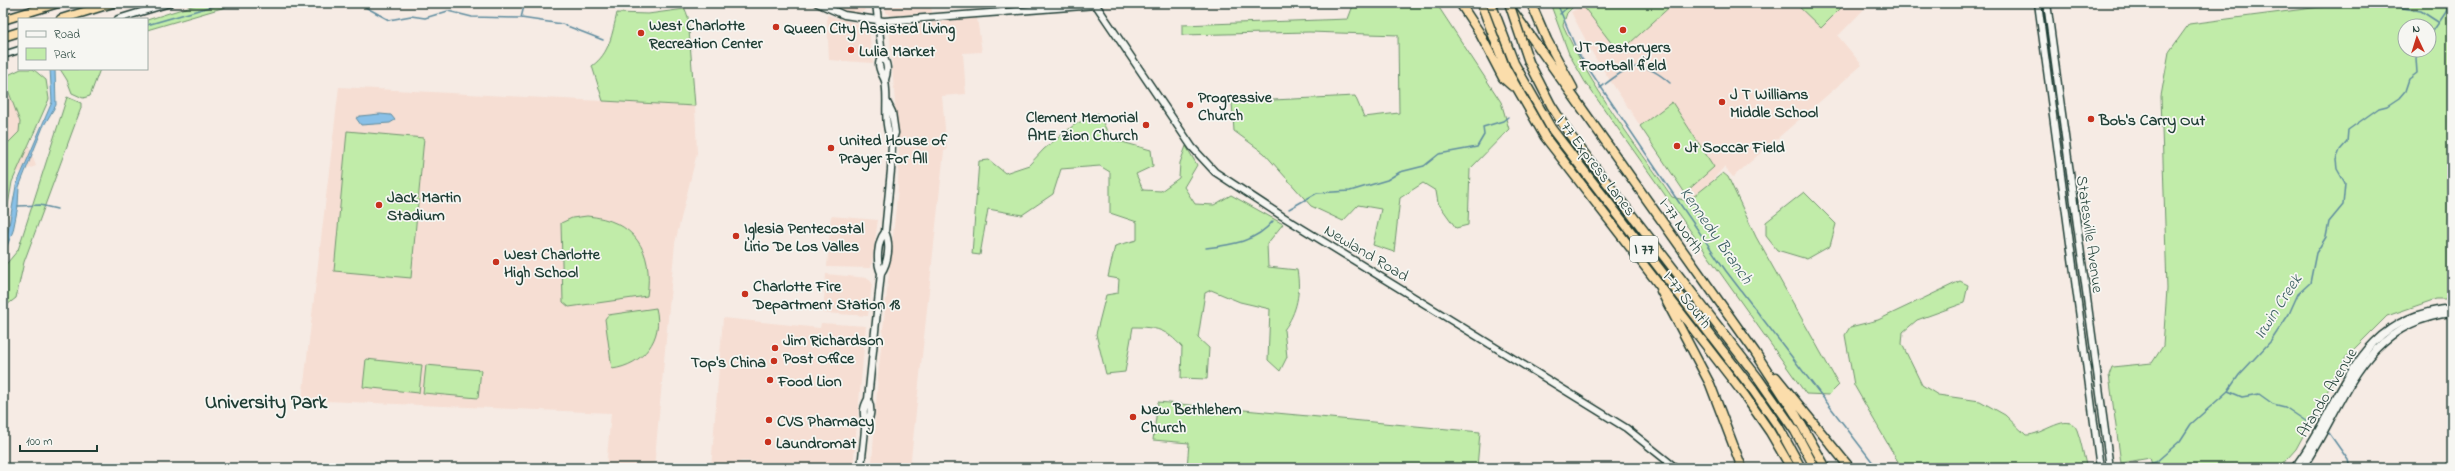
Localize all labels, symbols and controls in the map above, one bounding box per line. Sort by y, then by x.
place label: West Charlotte Recreation Center [648,14,764,56]
place label: Queen City Assisted Living [784,17,955,42]
legend [18,18,148,70]
north arrow [2397,18,2437,58]
text: N [2412,21,2421,37]
marker: Queen City Assisted Living [771,22,781,32]
marker: JT Destoryers Football field [1618,25,1628,35]
text: Road [54,26,80,44]
marker: West Charlotte Recreation Center [636,28,646,38]
place label: JT Destoryers Football field [1575,36,1671,78]
place label: Lulia Market [859,40,936,64]
marker: Lulia Market [846,45,856,55]
text: Park [54,46,76,64]
place label: J T Williams Middle School [1730,83,1819,125]
place label: Progressive Church [1198,86,1273,128]
marker: J T Williams Middle School [1717,97,1727,107]
marker: Progressive Church [1185,100,1195,110]
place label: Clement Memorial AME Zion Church [1026,106,1138,148]
place label: Bob's Carry Out [2098,109,2206,134]
street label: I 77 Express Lanes [1549,111,1641,222]
marker: Bob's Carry Out [2086,114,2096,124]
marker: Clement Memorial AME Zion Church [1141,120,1151,130]
place label: United House of Prayer For All [839,129,948,172]
place label: Jt Soccar Field [1685,136,1785,160]
marker: Jt Soccar Field [1672,141,1682,151]
marker: United House of Prayer For All [826,143,836,153]
street label: Statesville Avenue [2069,174,2109,295]
water label: Kennedy Branch [1672,182,1759,291]
place label: Jack Martin Stadium [387,186,461,228]
street label: I-77 North [1652,193,1709,259]
marker: Jack Martin Stadium [374,200,384,210]
place label: Iglesia Pentecostal Lirio De Los Valles [744,217,864,259]
street label: Newland Road [1319,219,1413,289]
marker: Iglesia Pentecostal Lirio De Los Valles [731,231,741,241]
road number: I 77 [1630,236,1658,262]
place label: West Charlotte High School [504,243,601,286]
marker: West Charlotte High School [491,257,501,267]
street label: I-77 South [1656,266,1717,334]
water label: Irwin Creek [2248,268,2310,344]
place label: Charlotte Fire Department Station 18 [752,275,900,317]
marker: Charlotte Fire Department Station 18 [740,289,750,299]
place label: Jim Richardson Post Office [783,329,884,371]
marker: Jim Richardson Post Office [770,343,780,353]
street label: Atando Avenue [2291,343,2364,442]
place label: Top's China [691,351,766,375]
marker: Top's China [769,356,779,366]
place label: Food Lion [777,370,842,394]
marker: Food Lion [765,375,775,385]
district label: University Park [205,389,328,419]
place label: New Bethlehem Church [1141,398,1242,440]
place label: CVS Pharmacy [777,410,874,435]
marker: New Bethlehem Church [1128,412,1138,422]
marker: CVS Pharmacy [764,415,774,425]
scale bar [20,427,97,453]
place label: Laundromat [776,432,857,456]
text: 100 m [26,433,53,451]
marker: Laundromat [763,437,773,447]

